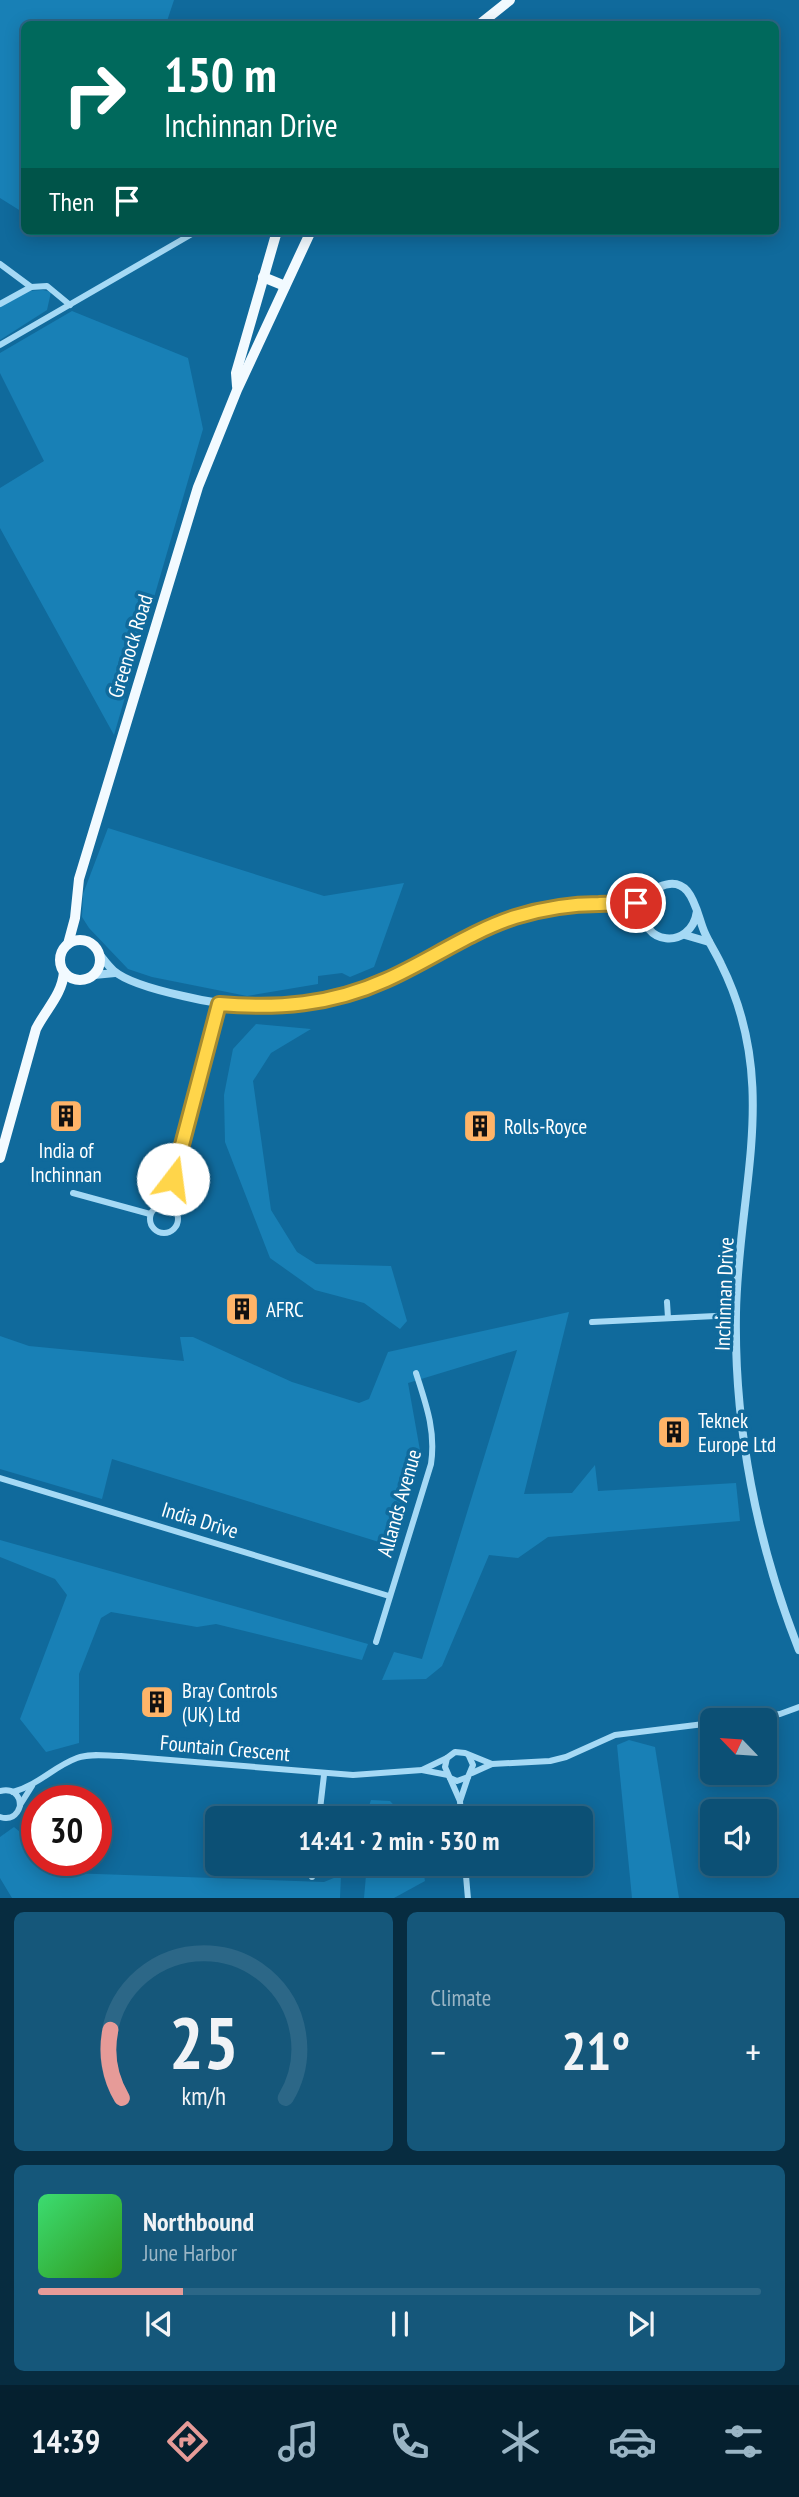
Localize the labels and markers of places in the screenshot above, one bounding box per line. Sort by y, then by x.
pin [606,873,666,933]
building icon: India of Inchinnan [47,1097,85,1135]
building icon: Rolls-Royce [461,1107,499,1145]
place label: Rolls-Royce [504,1113,587,1140]
place label: India of Inchinnan [30,1137,102,1188]
building icon: AFRC [223,1290,261,1328]
place label: AFRC [266,1296,304,1323]
place label: Teknek Europe Ltd [698,1407,776,1458]
building icon: Teknek Europe Ltd [655,1413,693,1451]
place label: Bray Controls (UK) Ltd [182,1677,278,1728]
building icon: Bray Controls (UK) Ltd [138,1683,176,1721]

